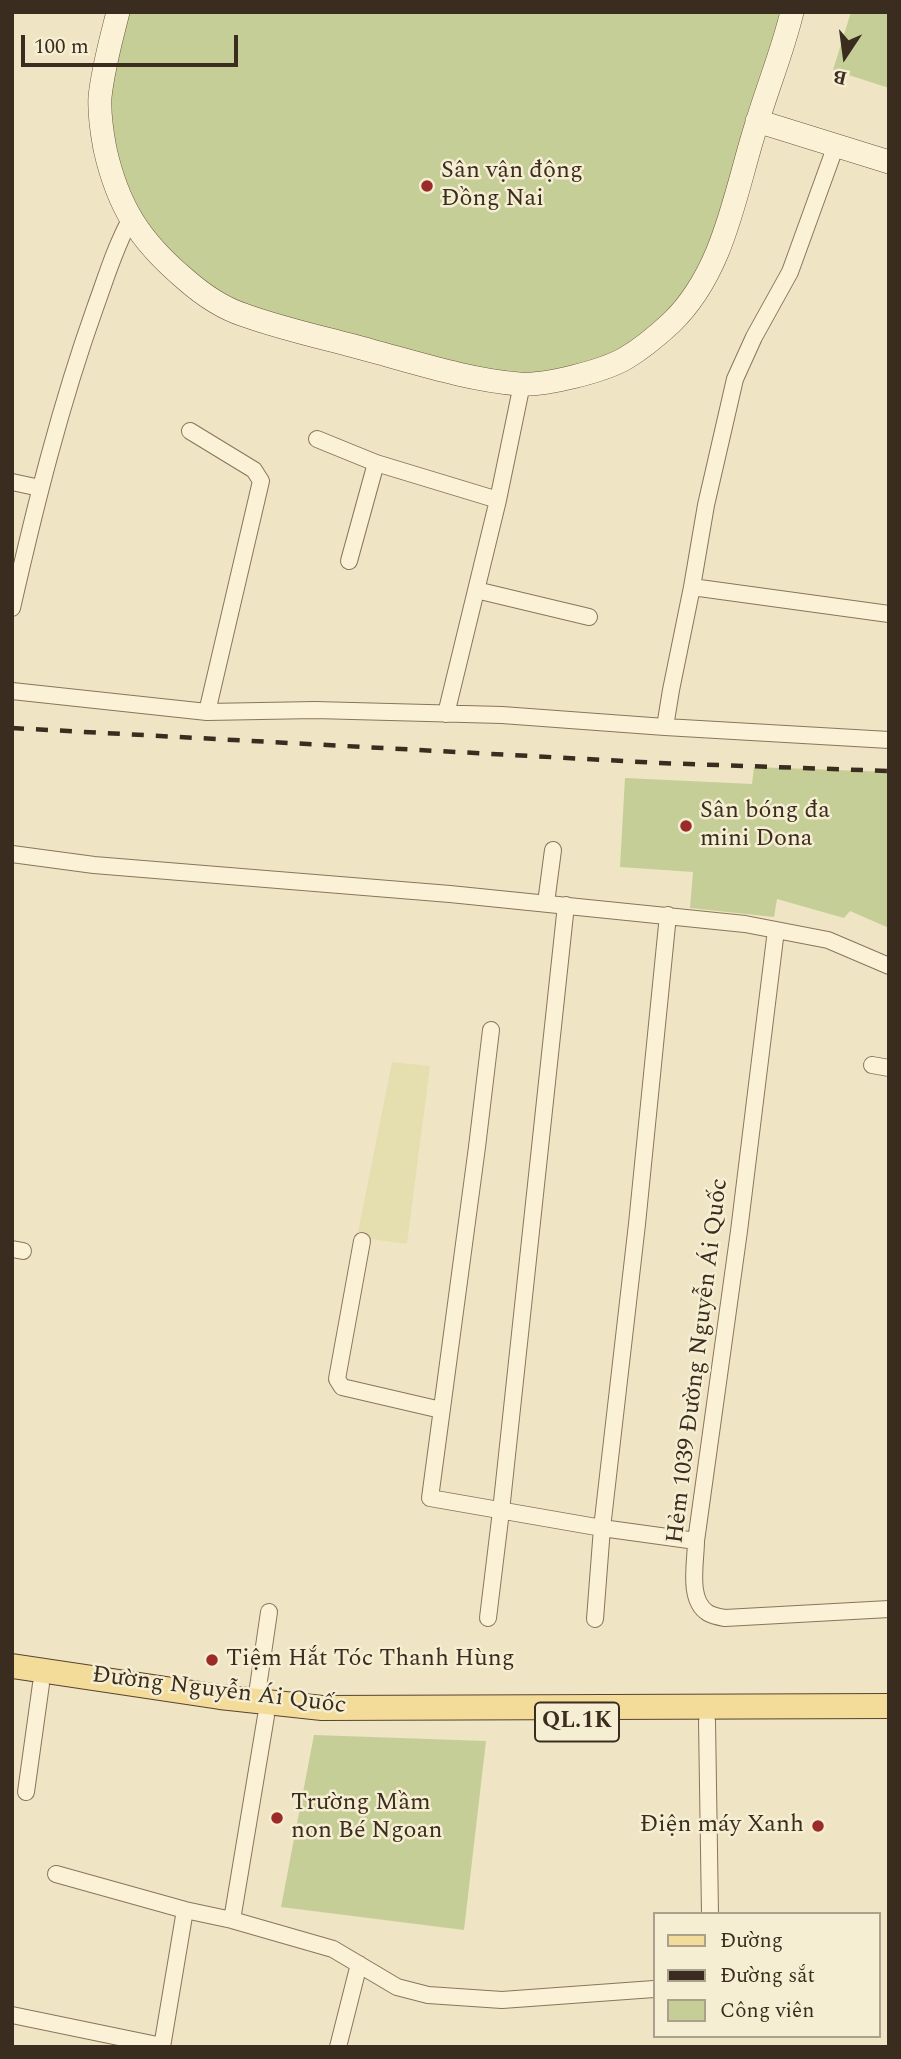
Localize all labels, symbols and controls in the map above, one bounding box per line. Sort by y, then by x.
scale bar [24,21,242,65]
north arrow [810,21,880,91]
text: 100 m [34,31,89,63]
text: B [830,61,850,93]
place label: Sân vận động Đồng Nai [441,158,583,214]
marker: Sân vận động Đồng Nai [419,178,435,194]
place label: Sân bóng đa mini Dona [700,798,830,854]
marker: Sân bóng đa mini Dona [678,818,694,834]
street label: Hẻm 1039 Đường Nguyễn Ái Quốc [662,1177,736,1545]
place label: Tiệm Hắt Tóc Thanh Hùng [226,1646,515,1674]
marker: Tiệm Hắt Tóc Thanh Hùng [204,1652,220,1668]
street label: Đường Nguyễn Ái Quốc [90,1662,348,1722]
road number: QL.1K [535,1702,619,1742]
place label: Trường Mầm non Bé Ngoan [291,1790,442,1846]
marker: Trường Mầm non Bé Ngoan [269,1810,285,1826]
place label: Điện máy Xanh [640,1812,804,1840]
marker: Điện máy Xanh [810,1818,826,1834]
legend [652,1912,880,2038]
text: Đường [720,1925,783,1957]
text: Đường sắt [720,1960,815,1992]
text: Công viên [720,1995,814,2027]

